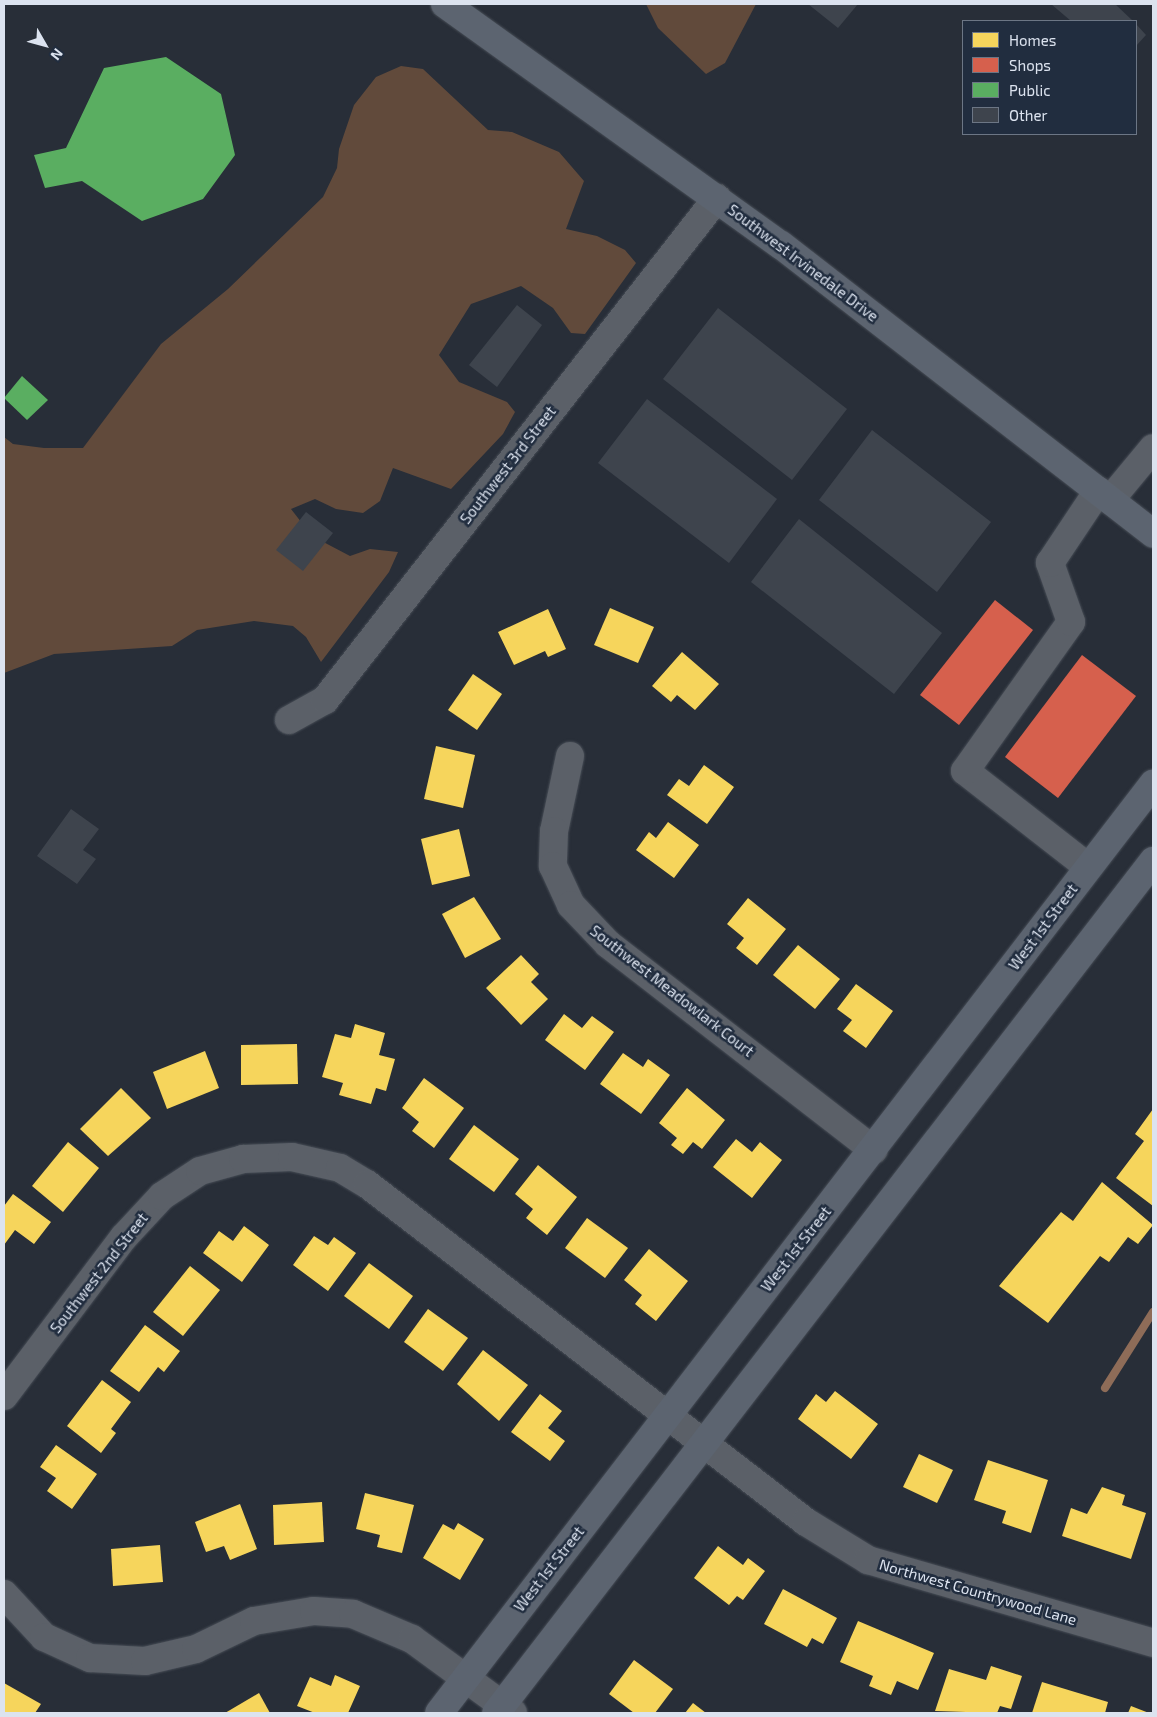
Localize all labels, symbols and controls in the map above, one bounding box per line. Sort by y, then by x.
north arrow [20,20,70,70]
legend [962,20,1137,135]
text: Homes [1009,31,1056,49]
text: N [47,45,67,64]
text: Shops [1009,56,1051,74]
text: Public [1009,81,1050,99]
text: Other [1009,106,1048,124]
street label: Southwest Irvinedale Drive [724,201,882,325]
street label: Southwest 3rd Street [456,402,560,528]
street label: West 1st Street [1005,880,1081,974]
street label: Southwest Meadowlark Court [587,921,757,1061]
street label: West 1st Street [757,1203,835,1295]
street label: Southwest 2nd Street [46,1209,152,1337]
street label: West 1st Street [510,1523,588,1615]
street label: Northwest Countrywood Lane [877,1555,1079,1629]

